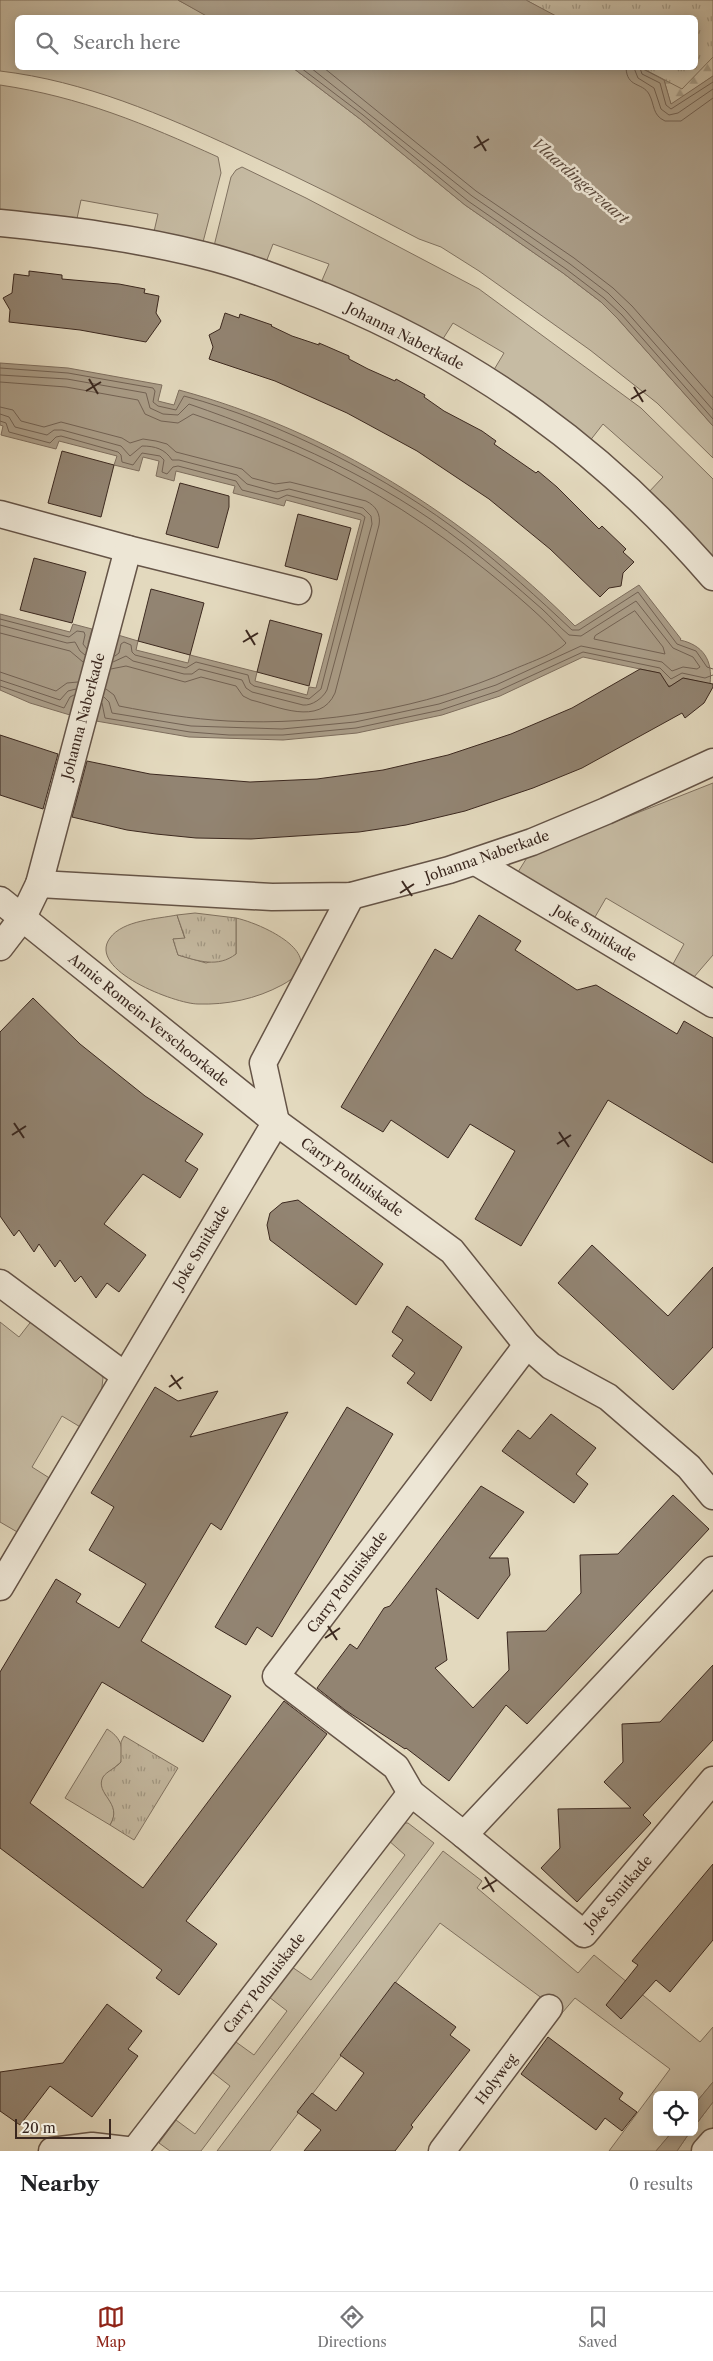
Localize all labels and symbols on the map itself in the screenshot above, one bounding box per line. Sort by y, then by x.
water label: Vlaardingervaart [528,133,633,228]
street label: Johanna Naberkade [341,297,467,374]
street label: Johanna Naberkade [57,651,109,783]
street label: Johanna Naberkade [421,826,552,886]
street label: Joke Smitkade [548,900,640,965]
street label: Annie Romein-Verschoorkade [64,949,233,1090]
street label: Carry Pothuiskade [297,1134,407,1220]
street label: Joke Smitkade [168,1202,233,1294]
street label: Carry Pothuiskade [303,1527,391,1636]
street label: Joke Smitkade [579,1851,656,1936]
street label: Carry Pothuiskade [219,1929,309,2037]
street label: Holyweg [471,2050,521,2108]
scale bar [15,2116,111,2139]

